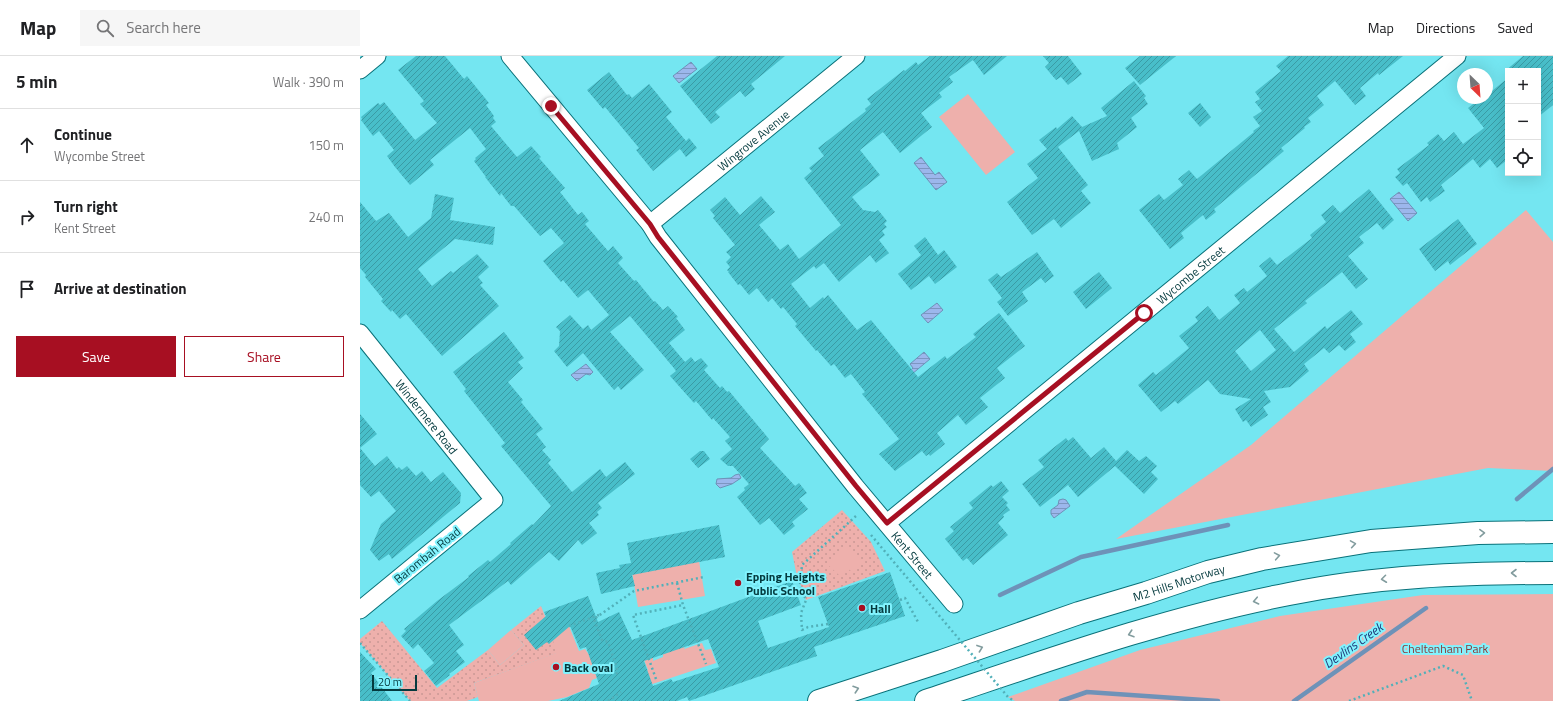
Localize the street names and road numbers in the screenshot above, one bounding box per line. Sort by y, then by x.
street label: Wingrove Avenue [713,105,793,175]
street label: Wycombe Street [1152,240,1229,309]
street label: Windermere Road [391,375,463,458]
street label: Barombah Road [389,522,465,588]
street label: Kent Street [887,527,939,583]
street label: M2 Hills Motorway [1130,559,1227,606]

